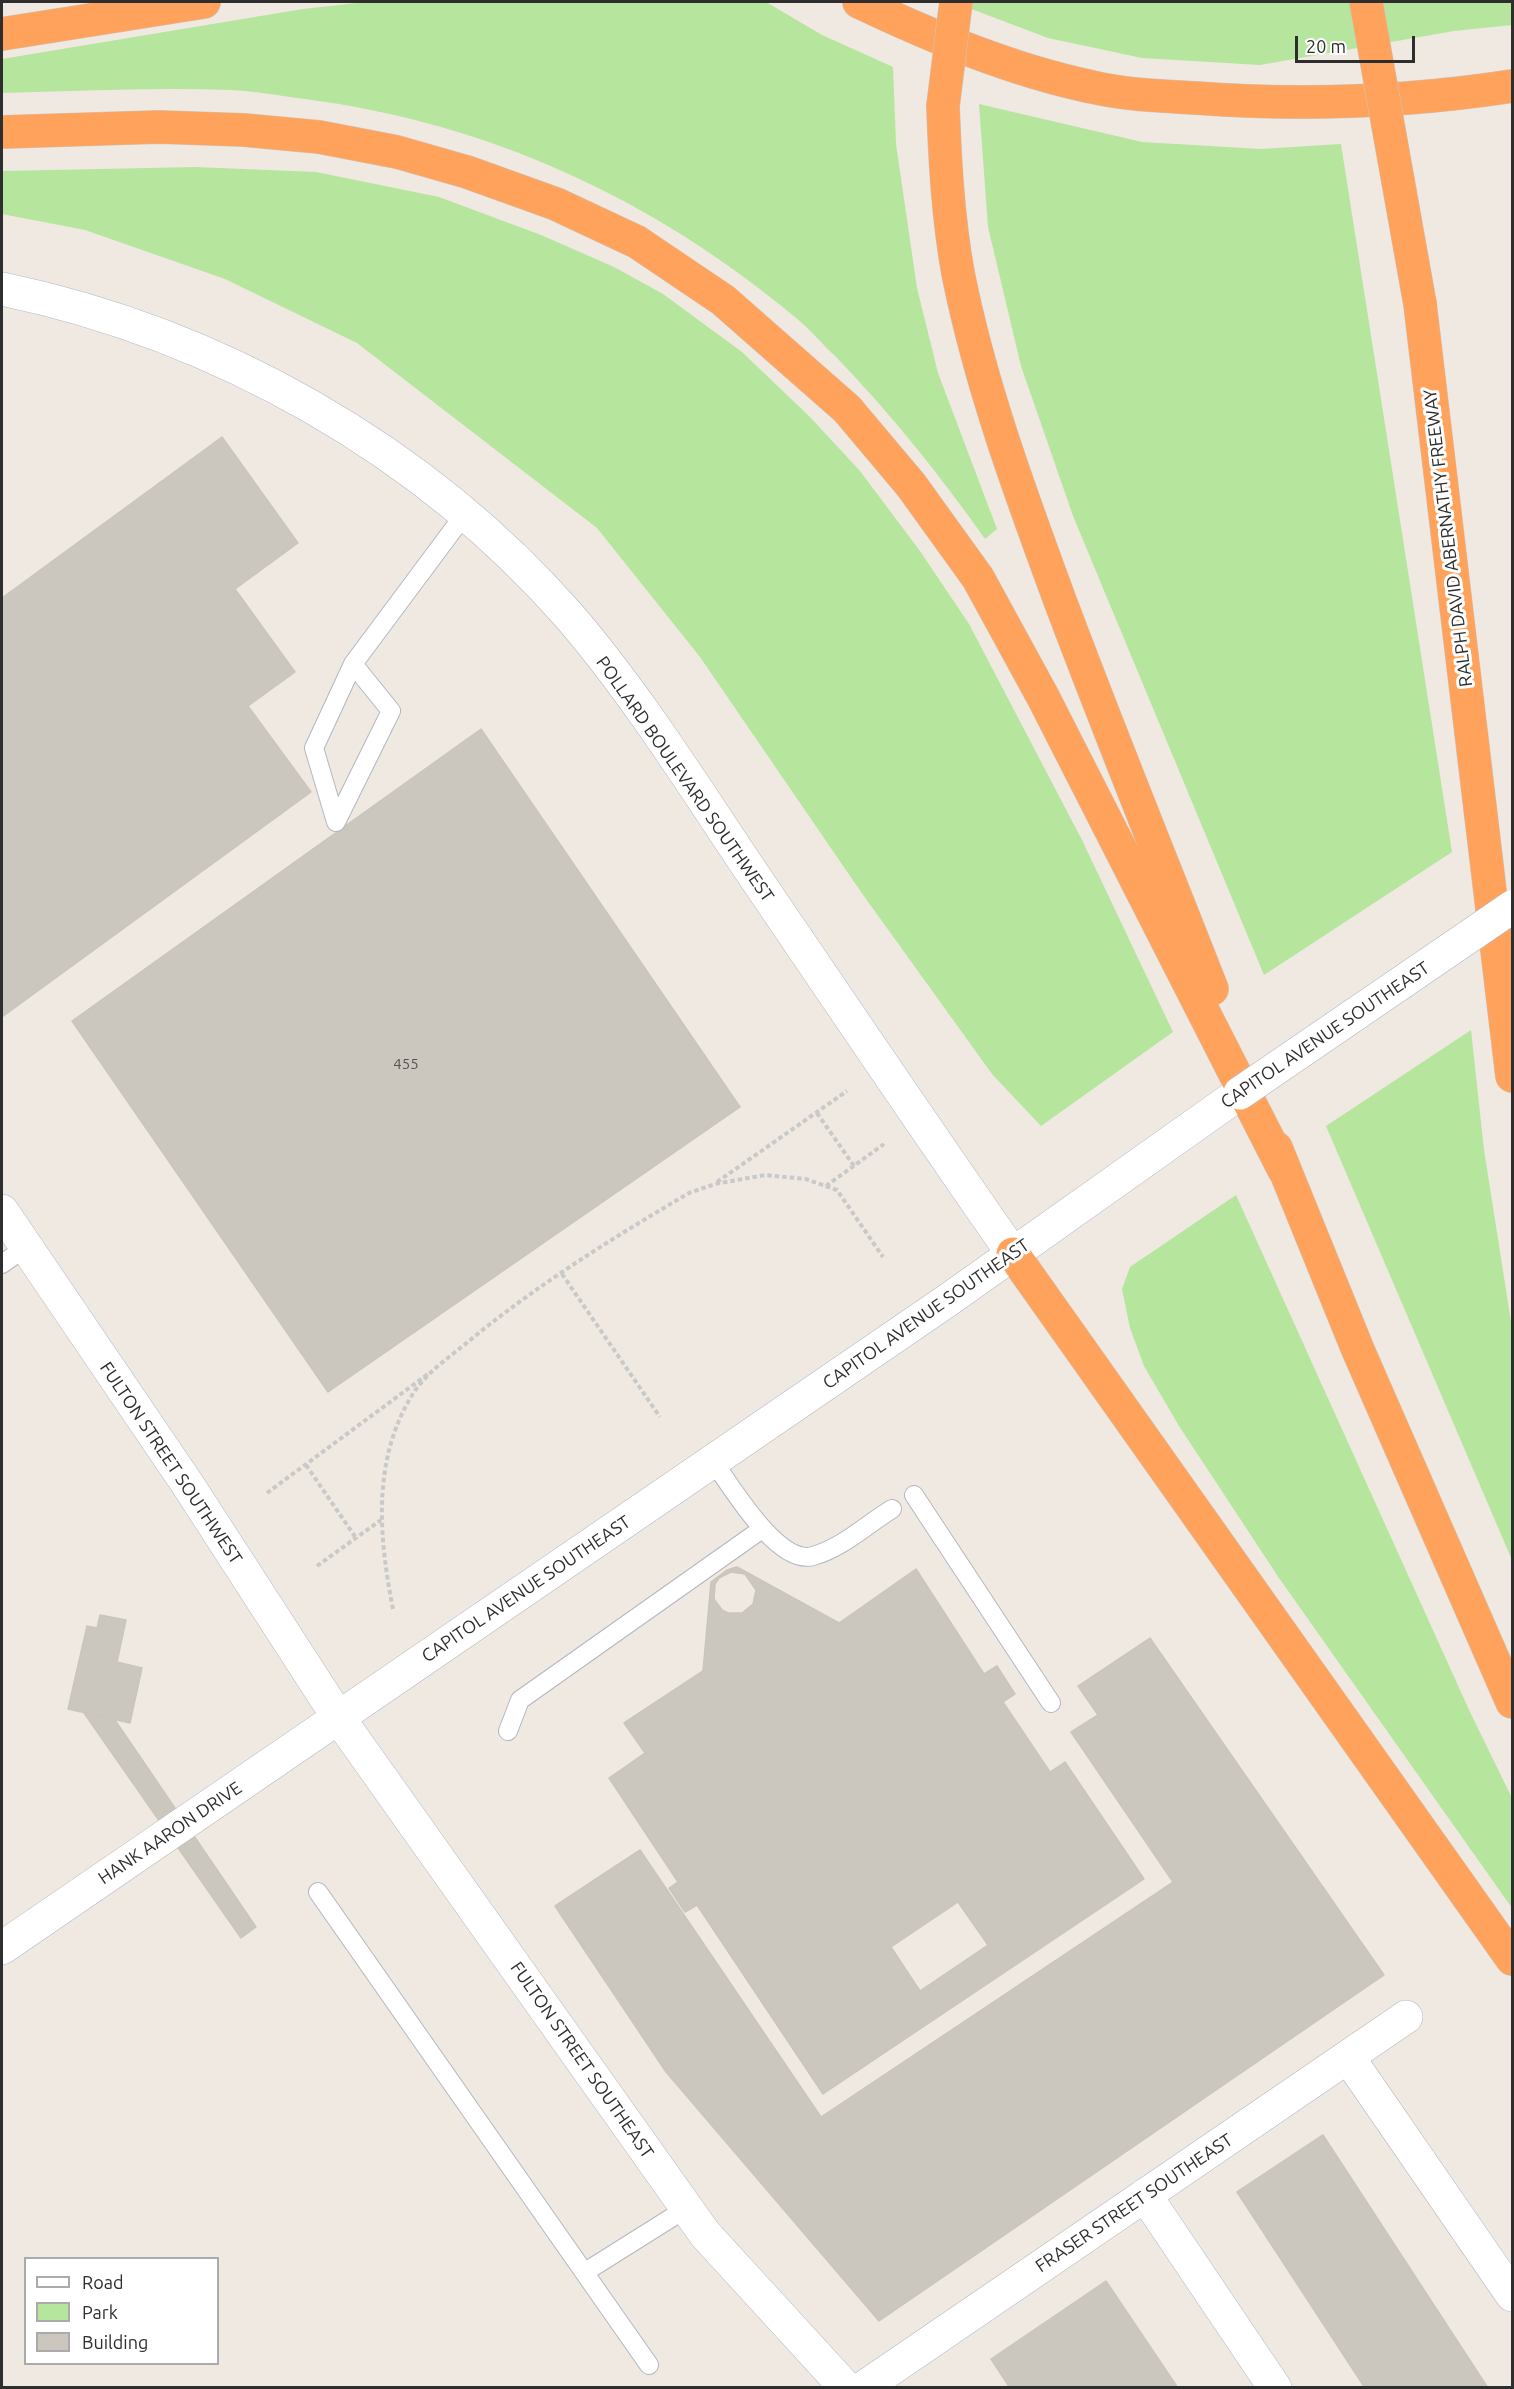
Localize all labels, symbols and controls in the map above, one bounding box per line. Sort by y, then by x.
scale bar [1298,24,1418,62]
text: 20 m [1306,36,1346,56]
street label: RALPH DAVID ABERNATHY FREEWAY [1419,388,1477,688]
street label: POLLARD BOULEVARD SOUTHWEST [592,652,778,906]
street label: CAPITOL AVENUE SOUTHEAST [1217,957,1433,1113]
house number: 455 [393,1055,419,1073]
street label: CAPITOL AVENUE SOUTHEAST [819,1234,1033,1394]
street label: FULTON STREET SOUTHWEST [95,1358,247,1568]
street label: CAPITOL AVENUE SOUTHEAST [418,1511,634,1667]
street label: HANK AARON DRIVE [94,1777,246,1889]
street label: FULTON STREET SOUTHEAST [506,1958,658,2162]
street label: FRASER STREET SOUTHEAST [1031,2129,1237,2277]
legend [24,2257,219,2365]
text: Road [82,2272,124,2292]
text: Park [82,2302,118,2322]
text: Building [82,2332,148,2352]

